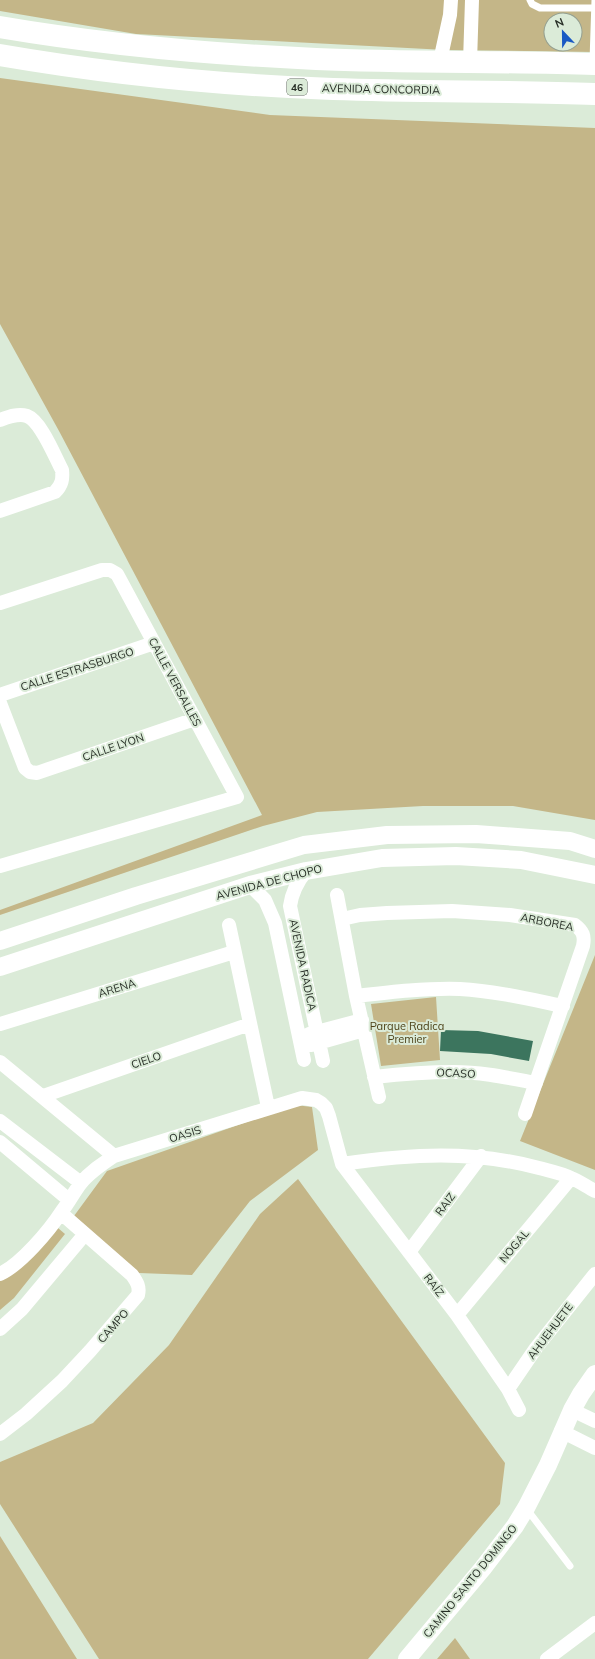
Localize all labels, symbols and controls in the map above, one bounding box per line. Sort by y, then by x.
north arrow [543,12,583,52]
text: N [553,15,566,31]
road number: 46 [287,79,307,95]
street label: AVENIDA CONCORDIA [322,81,440,97]
street label: CALLE VERSALLES [146,635,204,729]
street label: CALLE ESTRASBURGO [19,644,135,694]
street label: CALLE LYON [80,730,146,764]
street label: AVENIDA DE CHOPO [214,861,324,903]
street label: ARBOREA [519,910,575,934]
street label: AVENIDA RADICA [286,918,320,1012]
street label: ARENA [97,976,137,1000]
park label: Parque Radica Premier [370,1019,444,1046]
street label: CIELO [129,1048,163,1072]
street label: OCASO [436,1065,476,1081]
street label: OASIS [167,1122,203,1146]
street label: RAIZ [432,1189,458,1218]
street label: NOGAL [496,1227,532,1265]
street label: RAÍZ [421,1271,447,1300]
street label: AHUEHUETE [524,1300,576,1362]
street label: CAMPO [94,1306,132,1346]
street label: CAMINO SANTO DOMINGO [420,1522,520,1640]

